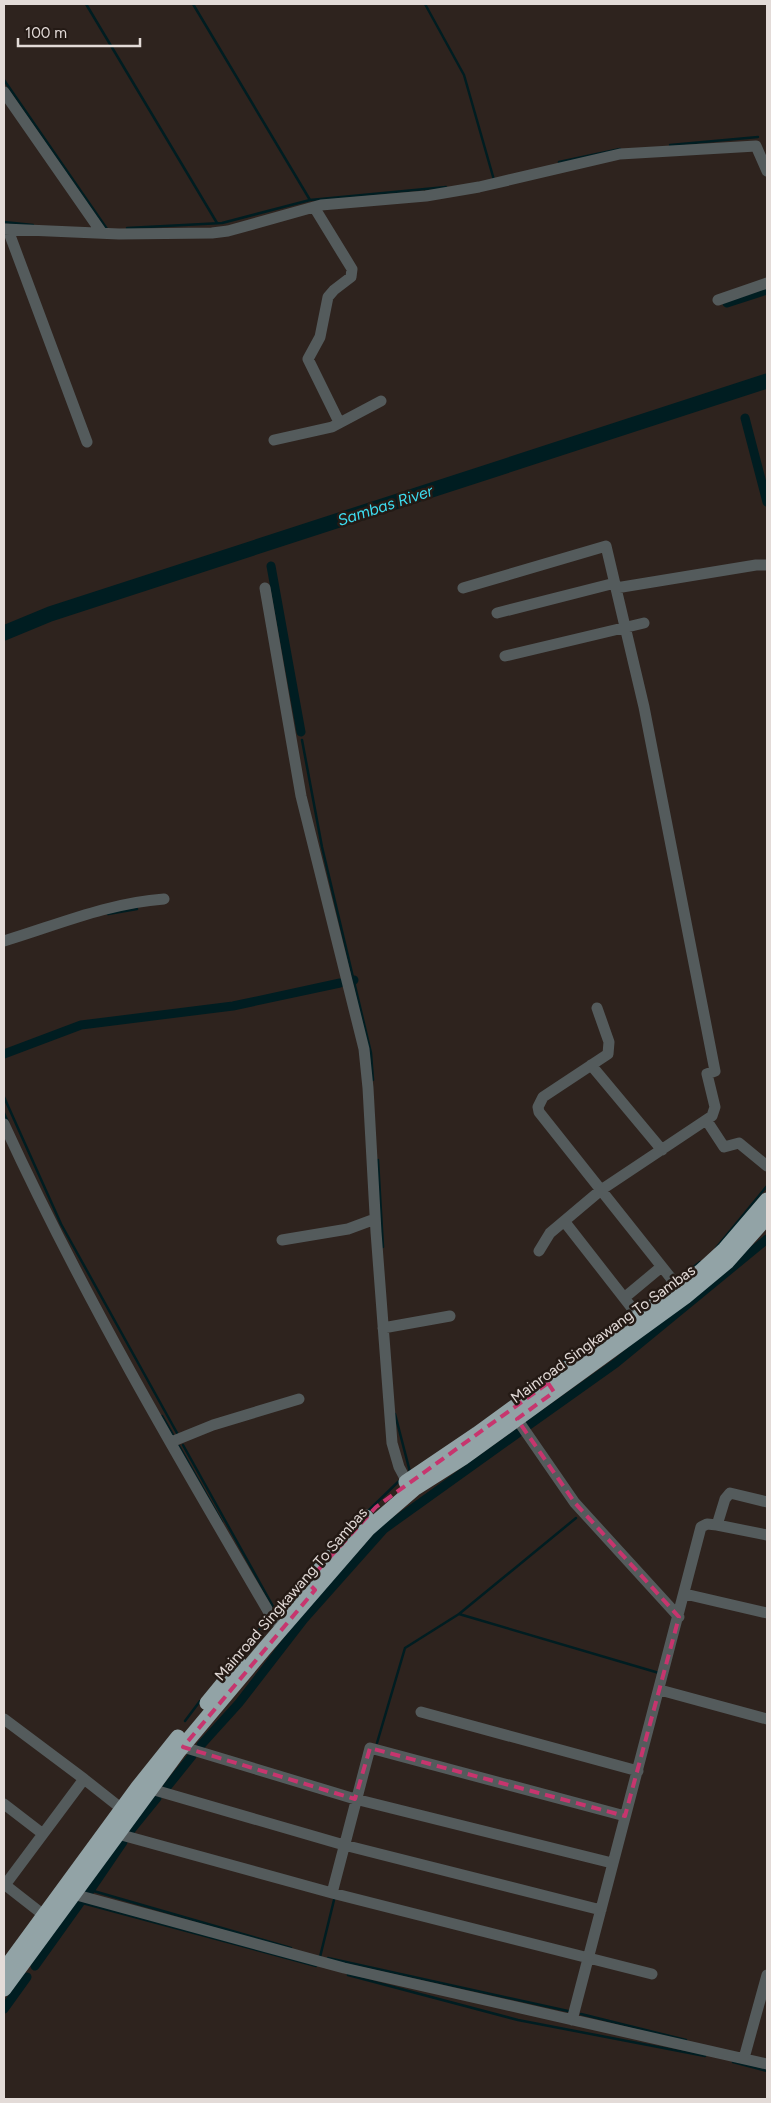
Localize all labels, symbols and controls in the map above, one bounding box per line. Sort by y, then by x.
scale bar [18,15,140,47]
text: 100 m [25,24,67,42]
water label: Sambas River [335,481,436,530]
street label: Mainroad Singkawang To Sambas [507,1261,699,1407]
street label: Mainroad Singkawang To Sambas [211,1504,371,1684]

